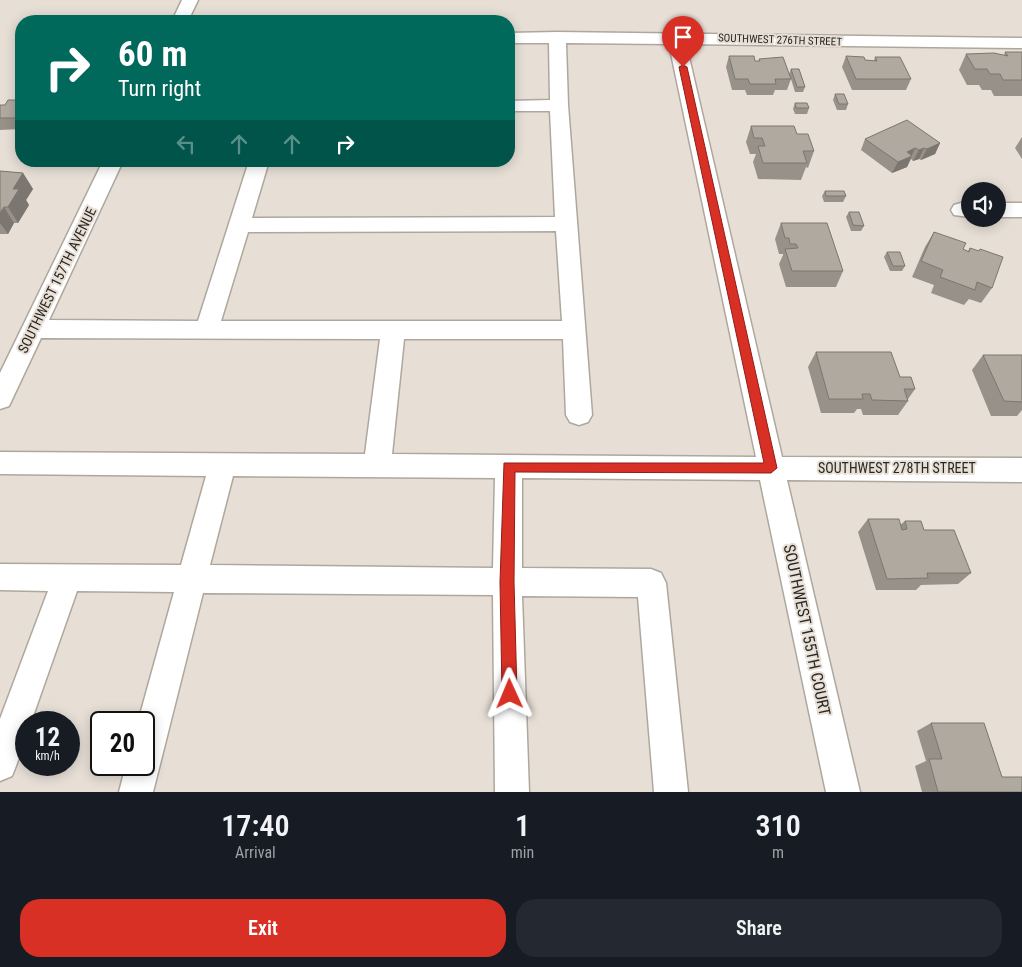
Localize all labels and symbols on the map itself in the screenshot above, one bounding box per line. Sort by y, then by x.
pin [662,16,704,67]
street label: SOUTHWEST 276TH STREET [718,31,842,49]
street label: SOUTHWEST 157TH AVENUE [15,204,99,356]
street label: SOUTHWEST 278TH STREET [818,460,976,476]
street label: SOUTHWEST 155TH COURT [780,543,834,717]
position arrow [483,667,535,719]
speed limit sign: 20 [90,711,155,776]

